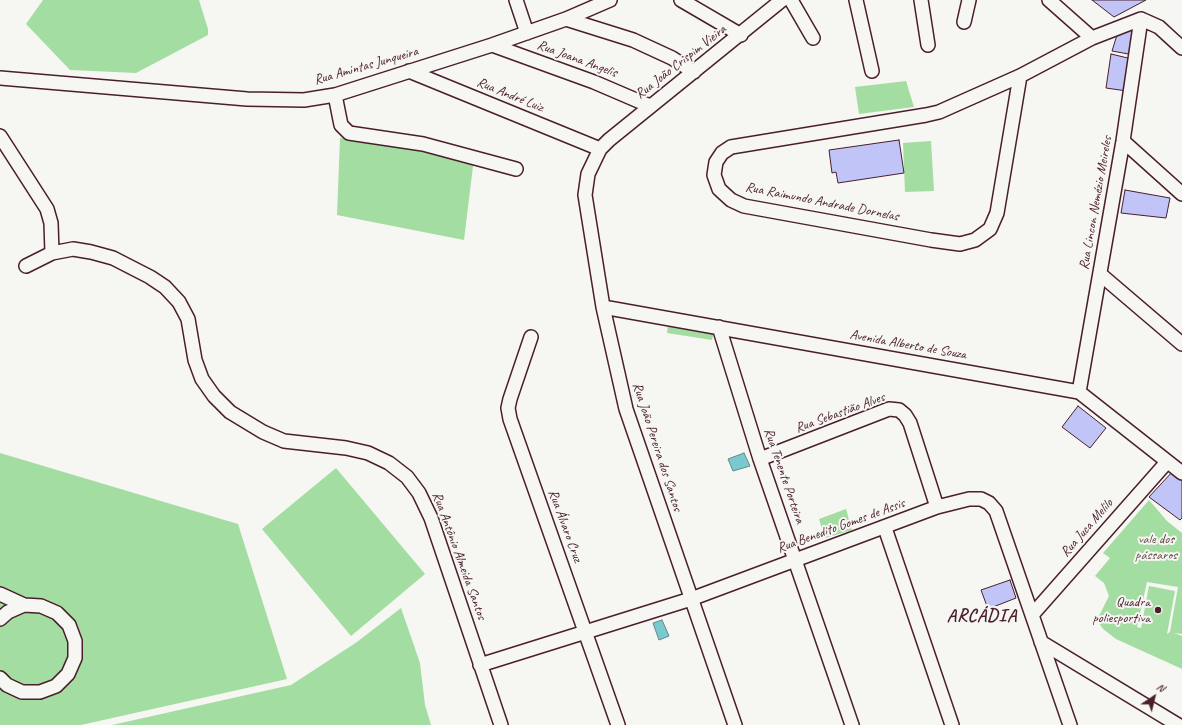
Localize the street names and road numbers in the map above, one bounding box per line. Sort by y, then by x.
street label: Rua João Crispim Vieira [632,21,730,103]
street label: Rua Joana Angelis [535,37,619,81]
street label: Rua Amintas Junqueira [312,43,420,89]
street label: Rua André Luiz [474,74,546,116]
street label: Rua Lincon Nemézio Meireles [1076,135,1116,271]
street label: Rua Raimundo Andrade Dornelas [744,179,900,225]
street label: Avenida Alberto de Souza [848,326,968,364]
street label: Rua João Pereira dos Santos [628,381,686,513]
street label: Rua Sebastião Alves [793,389,887,437]
street label: Rua Tenente Porteira [760,426,808,526]
street label: Rua Álvaro Cruz [544,487,586,565]
street label: Rua Antônio Almeida Santos [428,490,490,622]
street label: Rua Benedito Gomes de Assis [775,495,907,557]
street label: Rua Juca Melilo [1057,496,1117,560]

